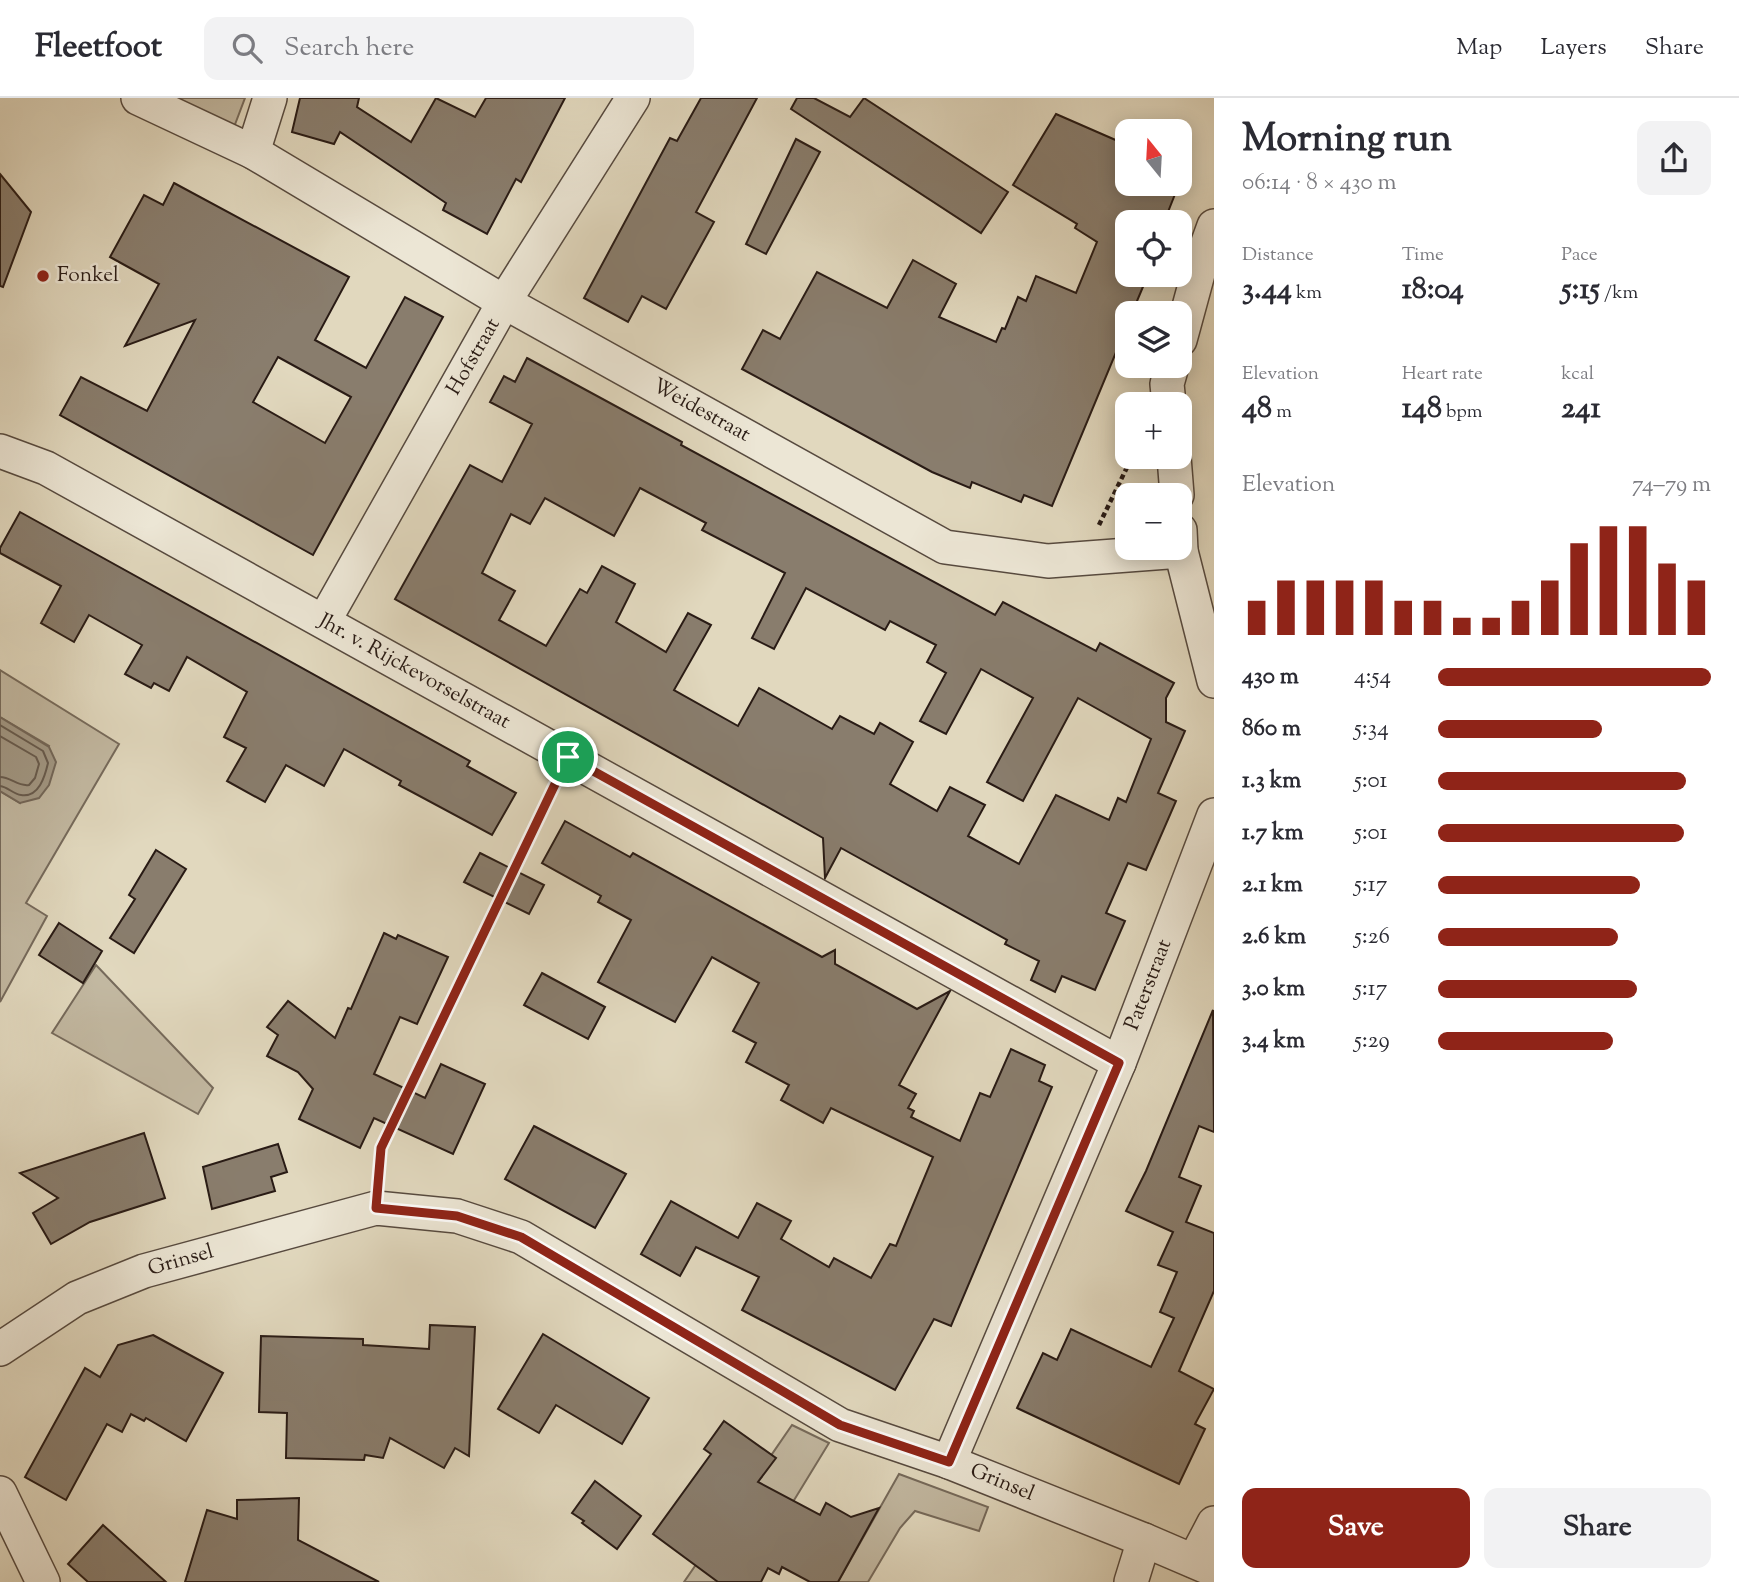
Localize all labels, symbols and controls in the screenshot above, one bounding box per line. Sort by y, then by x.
search box [204,17,694,80]
text: Fleetfoot [35,24,162,72]
icon: search [228,29,266,67]
text: Search here [284,30,414,67]
text: Map [1456,31,1502,65]
text: Layers [1540,31,1607,65]
text: Share [1645,31,1704,65]
text: Morning run [1242,114,1452,168]
north arrow [1115,119,1192,196]
map controls [1115,119,1192,560]
button: share [1637,121,1711,195]
text: 06:14 · 8 × 430 m [1242,167,1397,200]
button: locate [1115,210,1192,287]
text: Distance [1242,242,1314,269]
text: Time [1402,242,1444,269]
text: Pace [1561,242,1598,269]
place label: Fonkel [57,261,119,291]
marker: Fonkel [35,268,51,284]
text: 3.44 [1242,269,1292,312]
text: 18:04 [1402,269,1464,312]
text: 5:15 [1561,269,1600,312]
text: km [1292,280,1322,307]
text: /km [1600,280,1638,307]
button: layers [1115,301,1192,378]
street label: Hofstraat [440,313,508,401]
text: Elevation [1242,361,1319,388]
text: Heart rate [1402,361,1483,388]
text: kcal [1561,361,1594,388]
street label: Weidestraat [646,372,756,450]
text: 48 [1242,388,1272,431]
text: 148 [1402,388,1442,431]
text: 241 [1561,388,1601,431]
button: + [1115,392,1192,469]
text: m [1272,399,1292,426]
text: bpm [1442,399,1483,426]
text: Elevation [1242,469,1335,502]
text: 74–79 m [1632,469,1711,502]
button: − [1115,483,1192,560]
street label: Jhr. v. Rijckevorselstraat [312,606,515,737]
text: 430 m [1242,661,1299,694]
text: 4:54 [1354,661,1391,694]
text: 860 m [1242,713,1301,746]
text: 5:34 [1354,713,1389,746]
pin [538,727,598,787]
icon: arrive [549,738,587,776]
text: 1.3 km [1242,765,1301,798]
text: 5:01 [1354,765,1387,798]
text: 1.7 km [1242,817,1304,850]
text: 5:01 [1354,817,1387,850]
text: 2.1 km [1242,869,1303,902]
text: 5:17 [1354,869,1387,902]
text: 2.6 km [1242,921,1306,954]
text: 5:26 [1354,921,1390,954]
street label: Paterstraat [1118,935,1180,1035]
text: 3.0 km [1242,973,1305,1006]
text: 5:17 [1354,973,1387,1006]
text: 3.4 km [1242,1025,1305,1058]
text: 5:29 [1354,1025,1390,1058]
street label: Grinsel [145,1237,218,1285]
street label: Grinsel [965,1456,1039,1510]
button: Save [1242,1488,1470,1568]
button: Share [1484,1488,1711,1568]

